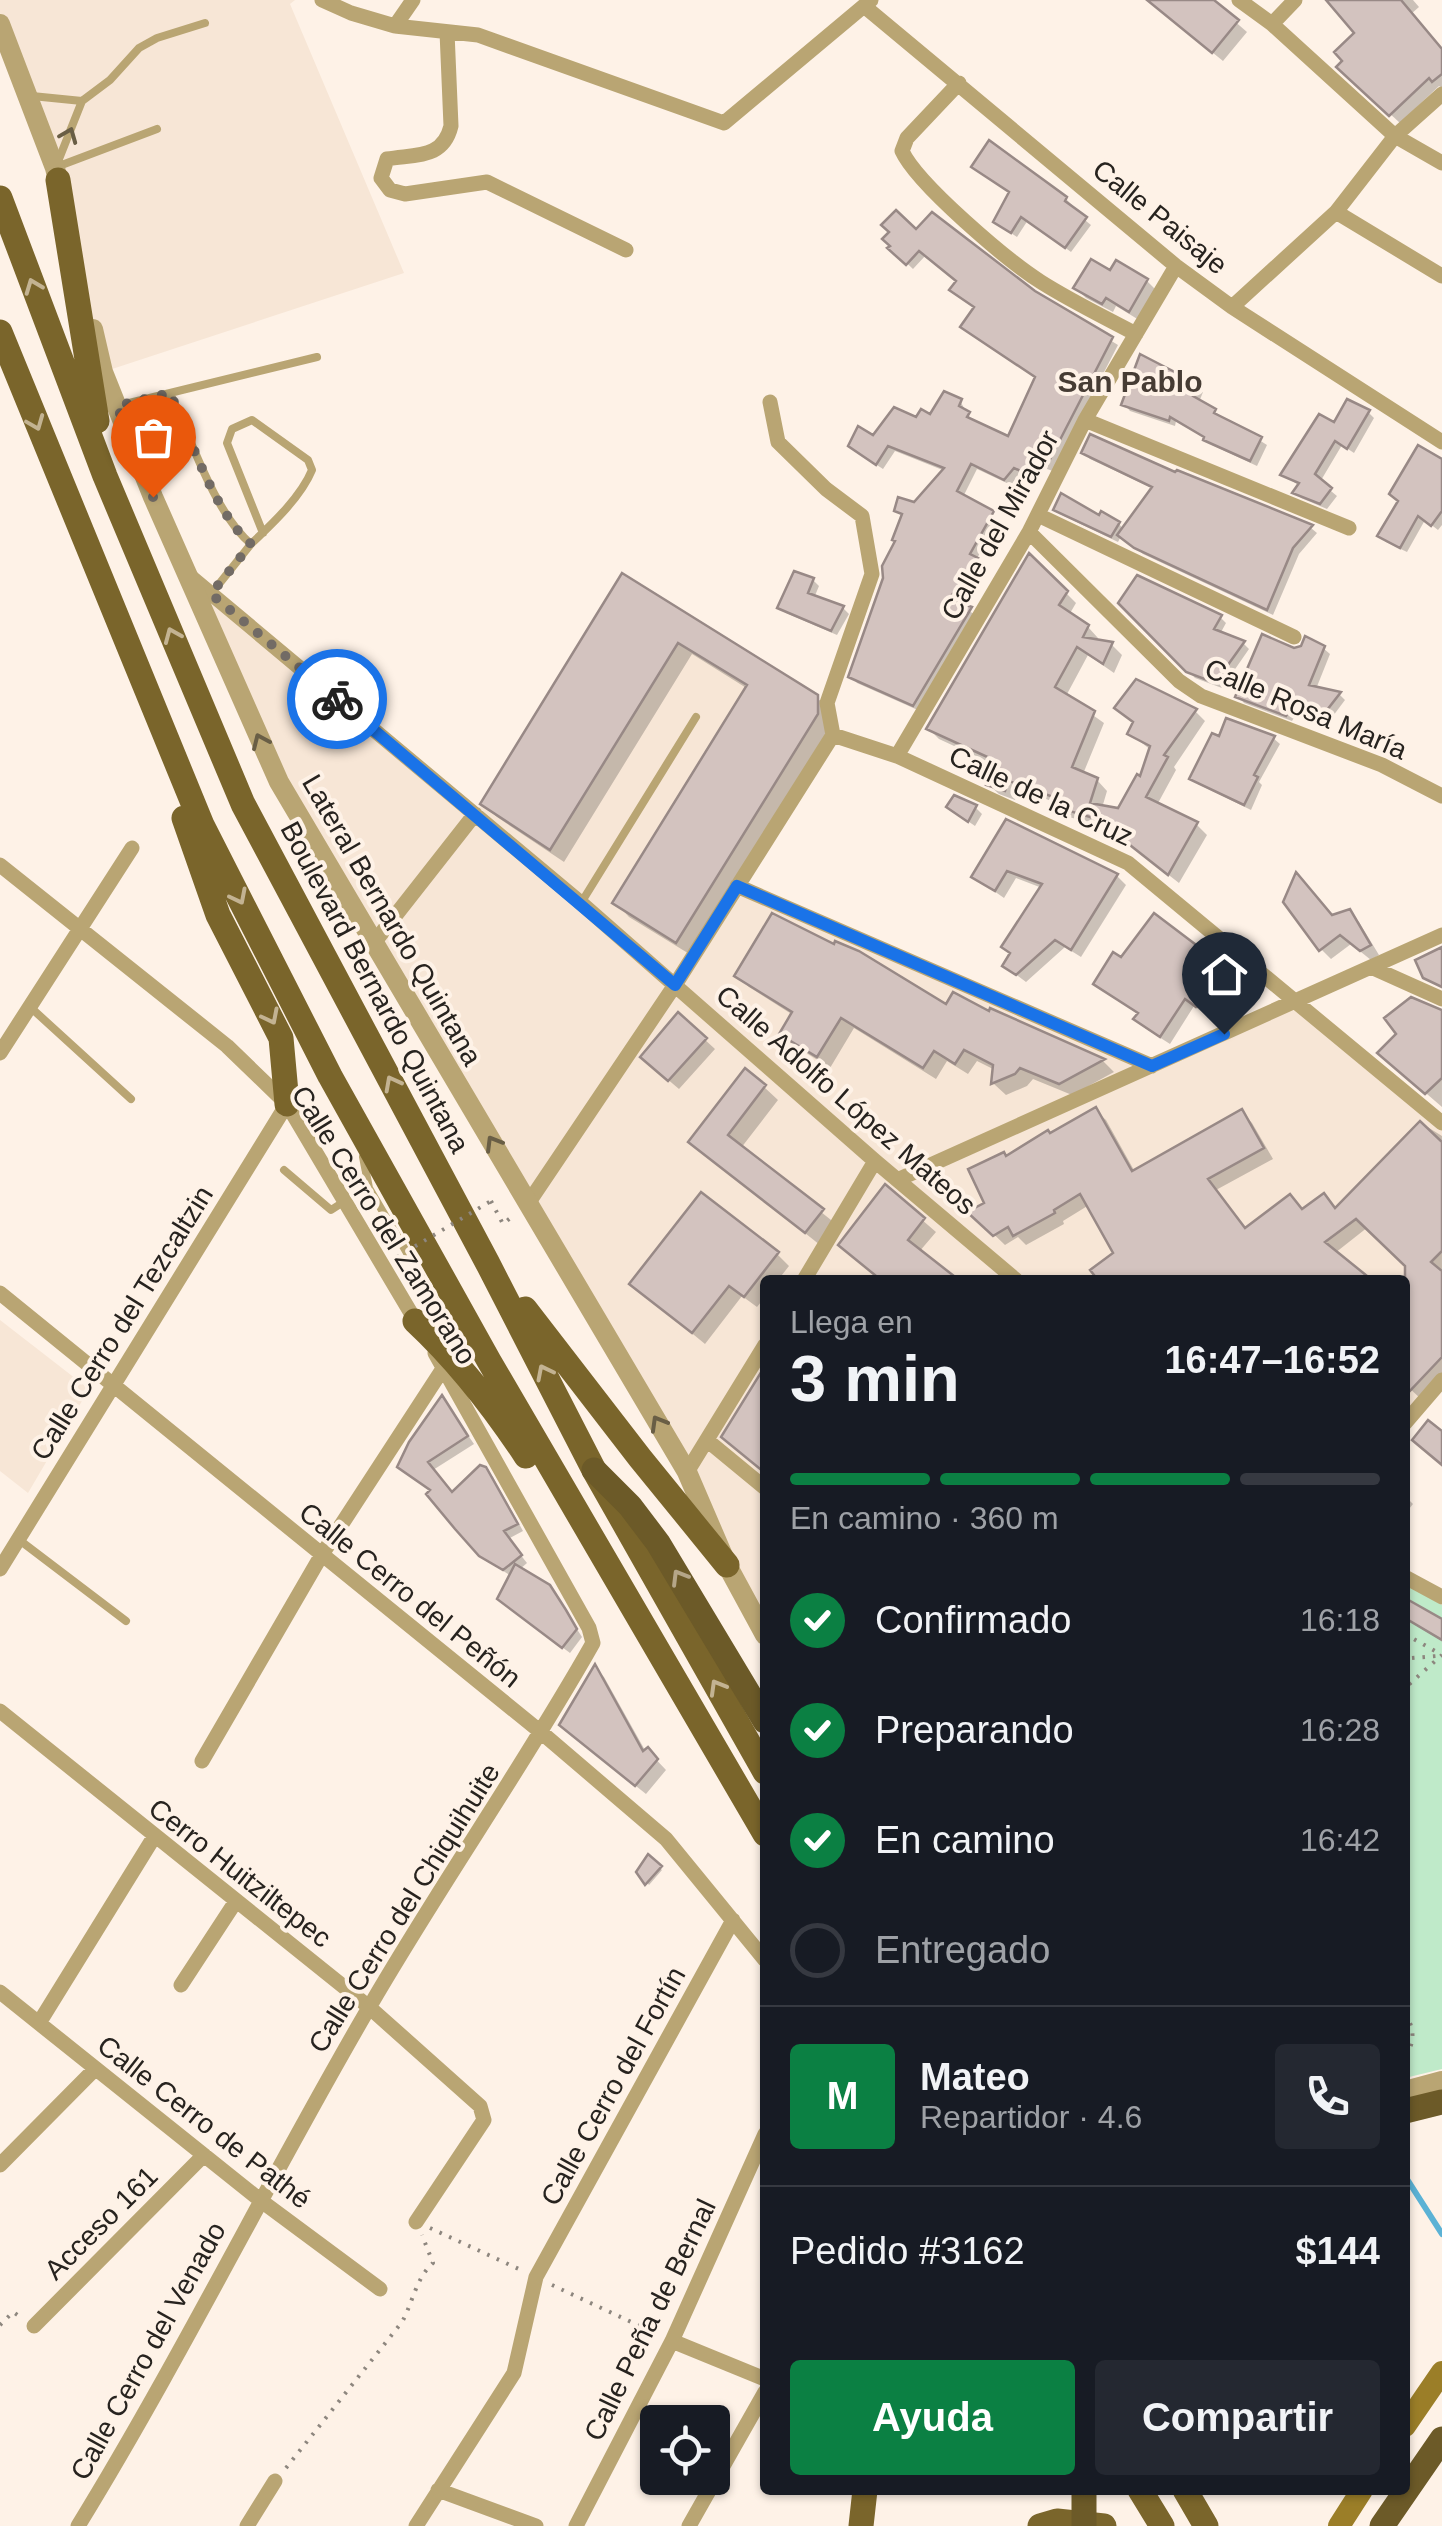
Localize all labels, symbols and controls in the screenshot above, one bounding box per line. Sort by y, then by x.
one-way arrow [57,127,77,144]
street label: Calle Paisaje [1087,154,1233,280]
one-way arrow [25,279,45,296]
district label: San Pablo [1057,365,1203,398]
pin [111,395,196,498]
icon: bag [126,410,181,465]
one-way arrow [25,413,45,431]
street label: Calle del Mirador [935,425,1065,625]
one-way arrow [164,627,184,645]
courier [287,649,387,749]
street label: Calle Rosa María [1200,652,1412,766]
icon: bike [310,672,365,727]
one-way arrow [253,733,273,751]
street label: Calle de la Cruz [944,740,1138,852]
street label: Lateral Bernardo Quintana [296,769,488,1071]
street label: Boulevard Bernardo Quintana [274,816,476,1158]
one-way arrow [227,887,247,905]
pin [1182,932,1267,1035]
icon: home [1197,947,1252,1002]
street label: Calle Adolfo López Mateos [710,979,982,1221]
one-way arrow [259,1006,278,1024]
one-way arrow [385,1076,404,1094]
street label: Calle Cerro del Zamorano [286,1080,482,1370]
one-way arrow [486,1136,505,1154]
street label: Calle Cerro del Tezcaltzin [25,1180,219,1466]
text: Llega en [790,1304,913,1340]
text: 16:47–16:52 [1164,1339,1380,1381]
text: 3 min [790,1342,960,1415]
one-way arrow [537,1364,556,1382]
one-way arrow [651,1416,670,1434]
street label: Calle Cerro del Peñón [293,1496,527,1694]
text: En camino · 360 m [790,1500,1059,1536]
one-way arrow [672,1570,691,1588]
icon: check [790,1593,845,1648]
text: Confirmado [875,1599,1071,1641]
text: 16:18 [1300,1602,1380,1638]
one-way arrow [710,1680,729,1698]
icon: check [790,1703,845,1758]
text: Preparando [875,1709,1074,1751]
text: 16:28 [1300,1712,1380,1748]
street label: Calle Cerro del Chiquihuite [302,1758,506,2058]
street label: Cerro Huitziltepec [143,1792,337,1954]
icon: check [790,1813,845,1868]
text: En camino [875,1819,1055,1861]
text: 16:42 [1300,1822,1380,1858]
text: Entregado [875,1929,1050,1971]
street label: Calle Cerro del Fortín [535,1961,691,2211]
street label: Calle Cerro de Pathé [91,2029,317,2215]
button: phone [1275,2044,1380,2149]
text: Mateo [920,2056,1030,2098]
text: M [827,2075,858,2117]
text: Repartidor · 4.6 [920,2099,1142,2135]
street label: Acceso 161 [38,2160,164,2286]
street label: Calle Peña de Bernal [578,2194,722,2446]
street label: Calle Cerro del Venado [64,2217,232,2485]
text: Pedido #3162 [790,2230,1025,2272]
text: $144 [1295,2230,1380,2272]
button: Ayuda [790,2360,1075,2475]
button: Compartir [1095,2360,1380,2475]
map controls [640,2405,730,2495]
button: locate [640,2405,730,2495]

